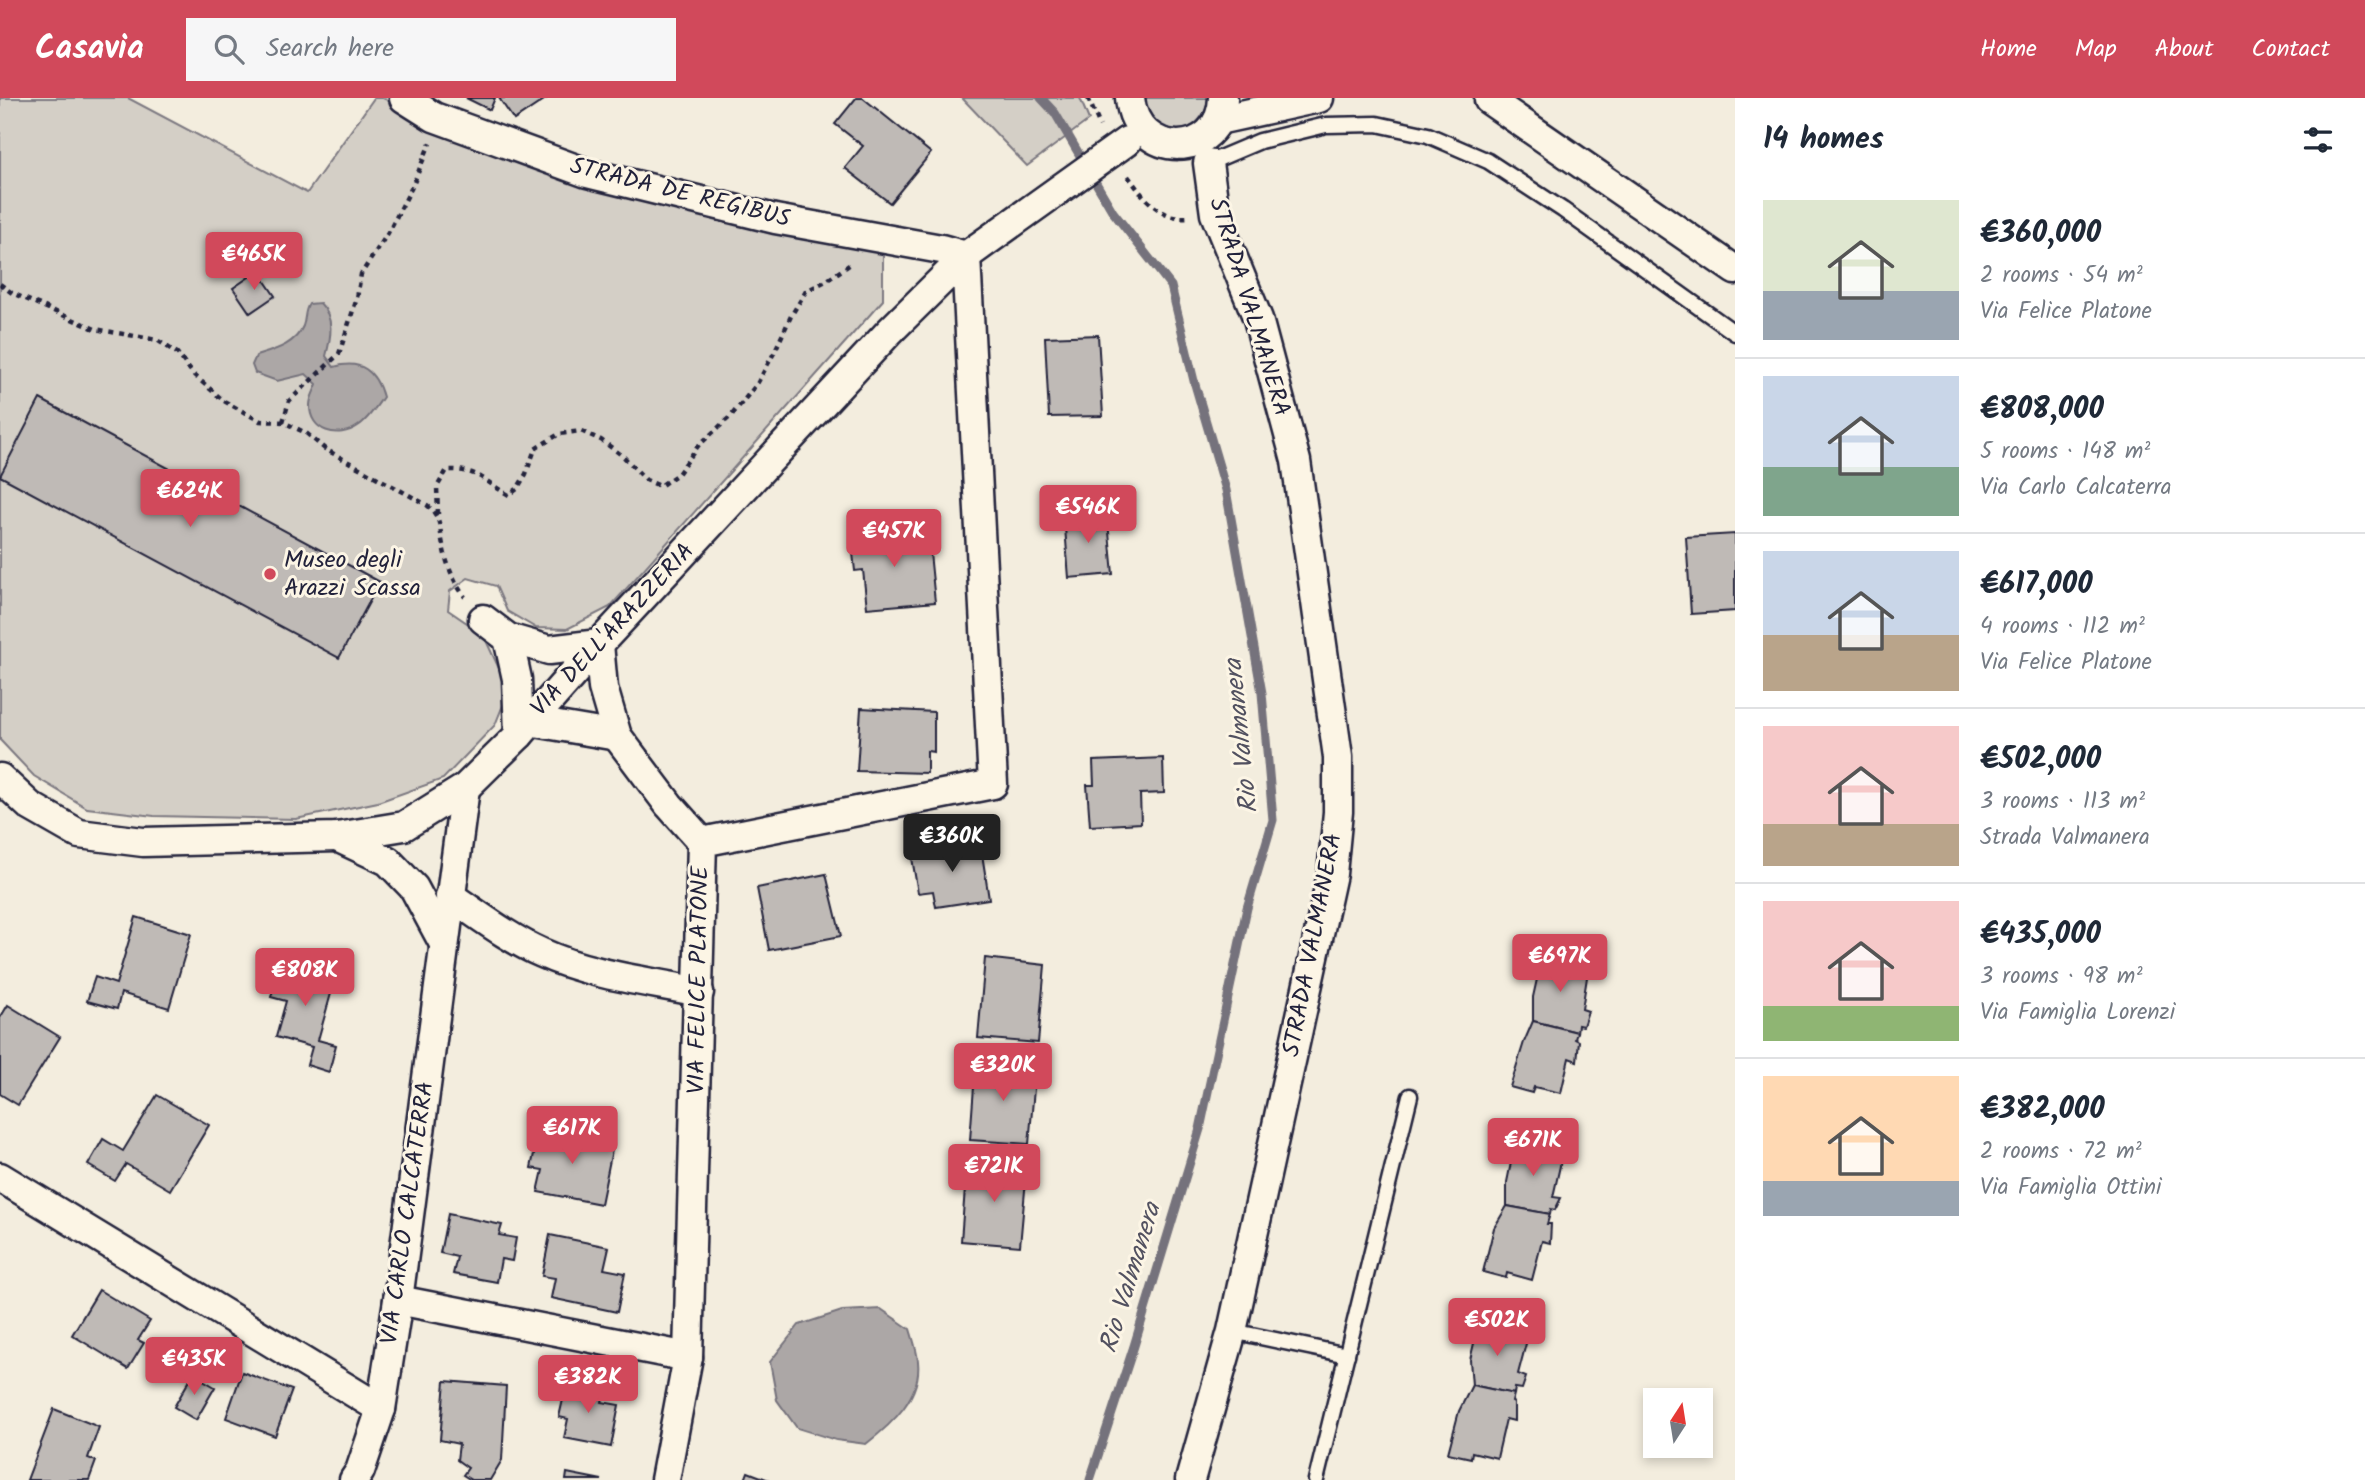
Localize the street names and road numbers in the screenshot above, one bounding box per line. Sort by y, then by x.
street label: STRADA DE REGIBUS [566,147,794,239]
street label: STRADA VALMANERA [1197,193,1301,421]
street label: VIA DELL'ARAZZERIA [521,534,705,726]
street label: STRADA VALMANERA [1272,830,1354,1060]
street label: VIA FELICE PLATONE [678,865,721,1094]
street label: VIA CARLO CALCATERRA [370,1079,446,1347]

